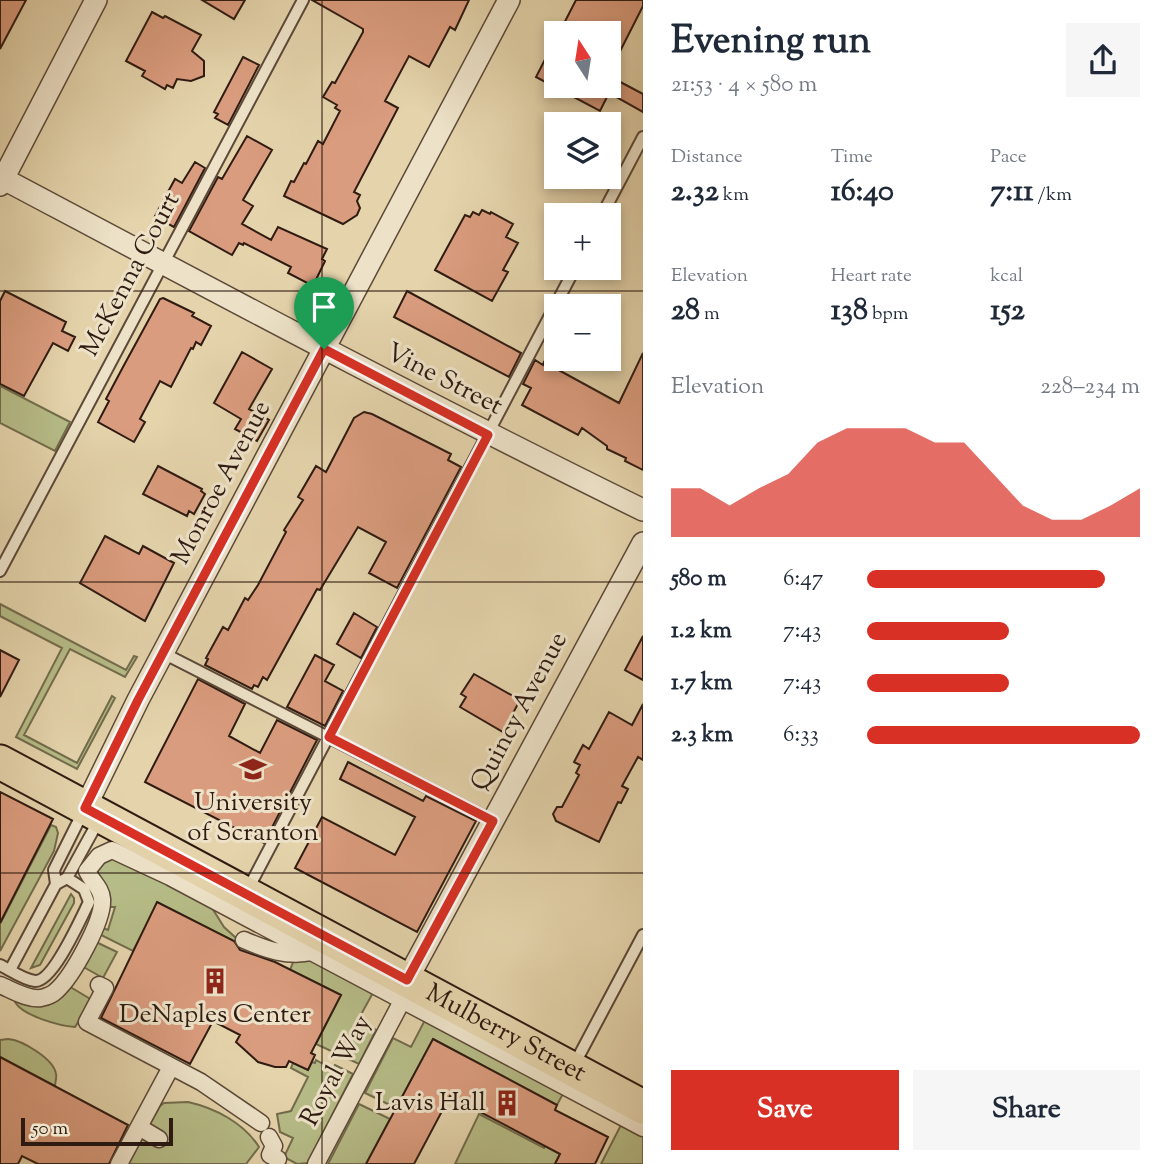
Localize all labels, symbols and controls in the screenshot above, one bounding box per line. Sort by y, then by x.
text: Evening run [671,16,871,70]
north arrow [544,21,621,98]
map controls [544,21,621,371]
button: share [1066,23,1140,97]
text: 21:53 · 4 × 580 m [671,69,817,102]
button: layers [544,112,621,189]
text: Distance [671,144,743,171]
text: Time [831,144,873,171]
text: Pace [990,144,1027,171]
text: 2.32 [671,171,719,214]
text: 16:40 [831,171,894,214]
text: 7:11 [990,171,1034,214]
text: km [719,182,749,209]
text: /km [1034,182,1072,209]
street label: McKenna Court [72,186,190,364]
button: + [544,203,621,280]
text: Elevation [671,263,748,290]
text: Heart rate [831,263,912,290]
text: kcal [990,263,1023,290]
pin [294,277,354,349]
icon: arrive [305,288,343,326]
text: 28 [671,290,700,333]
text: 138 [831,290,868,333]
text: 152 [990,290,1025,333]
button: − [544,294,621,371]
text: m [700,301,720,328]
text: bpm [868,301,909,328]
street label: Vine Street [379,335,509,425]
text: Elevation [671,371,764,404]
text: 228–234 m [1040,371,1140,404]
street label: Monroe Avenue [163,394,281,572]
text: 580 m [671,563,726,596]
text: 6:47 [783,563,823,596]
text: 1.2 km [671,615,732,648]
text: 7:43 [783,615,821,648]
street label: Quincy Avenue [462,626,578,798]
text: 1.7 km [671,667,733,700]
text: 7:43 [783,667,821,700]
text: 2.3 km [671,719,733,752]
text: 6:33 [783,719,819,752]
school or university icon: University of Scranton [238,754,268,784]
place label: University of Scranton [187,785,319,852]
building icon: DeNaples Center [200,966,230,996]
street label: Mulberry Street [419,975,593,1092]
place label: DeNaples Center [119,997,311,1034]
street label: Royal Way [292,1009,382,1133]
button: Save [671,1070,899,1150]
button: Share [913,1070,1140,1150]
place label: Lavis Hall [375,1085,486,1122]
building icon: Lavis Hall [492,1088,522,1118]
scale bar [21,1115,173,1147]
text: 50 m [32,1116,68,1143]

